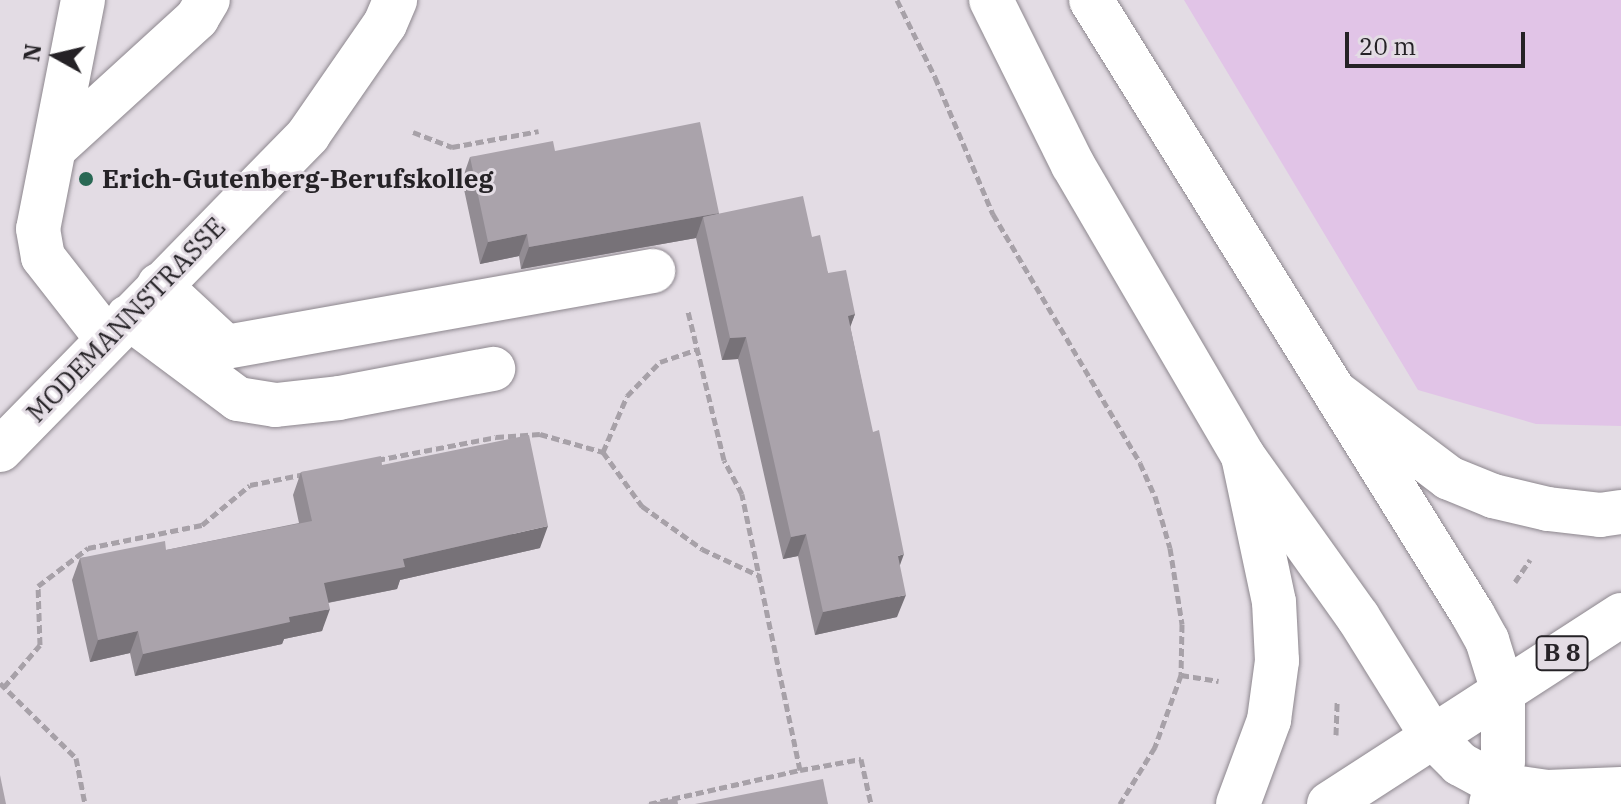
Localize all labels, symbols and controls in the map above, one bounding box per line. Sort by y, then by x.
north arrow [16,16,96,96]
scale bar [1349,16,1529,66]
text: 20 m [1359,30,1416,62]
text: N [16,42,47,63]
place label: Erich-Gutenberg-Berufskolleg [102,163,494,195]
marker: Erich-Gutenberg-Berufskolleg [77,170,95,188]
street label: MODEMANNSTRASSE [20,211,232,429]
road number: B 8 [1534,633,1590,673]

